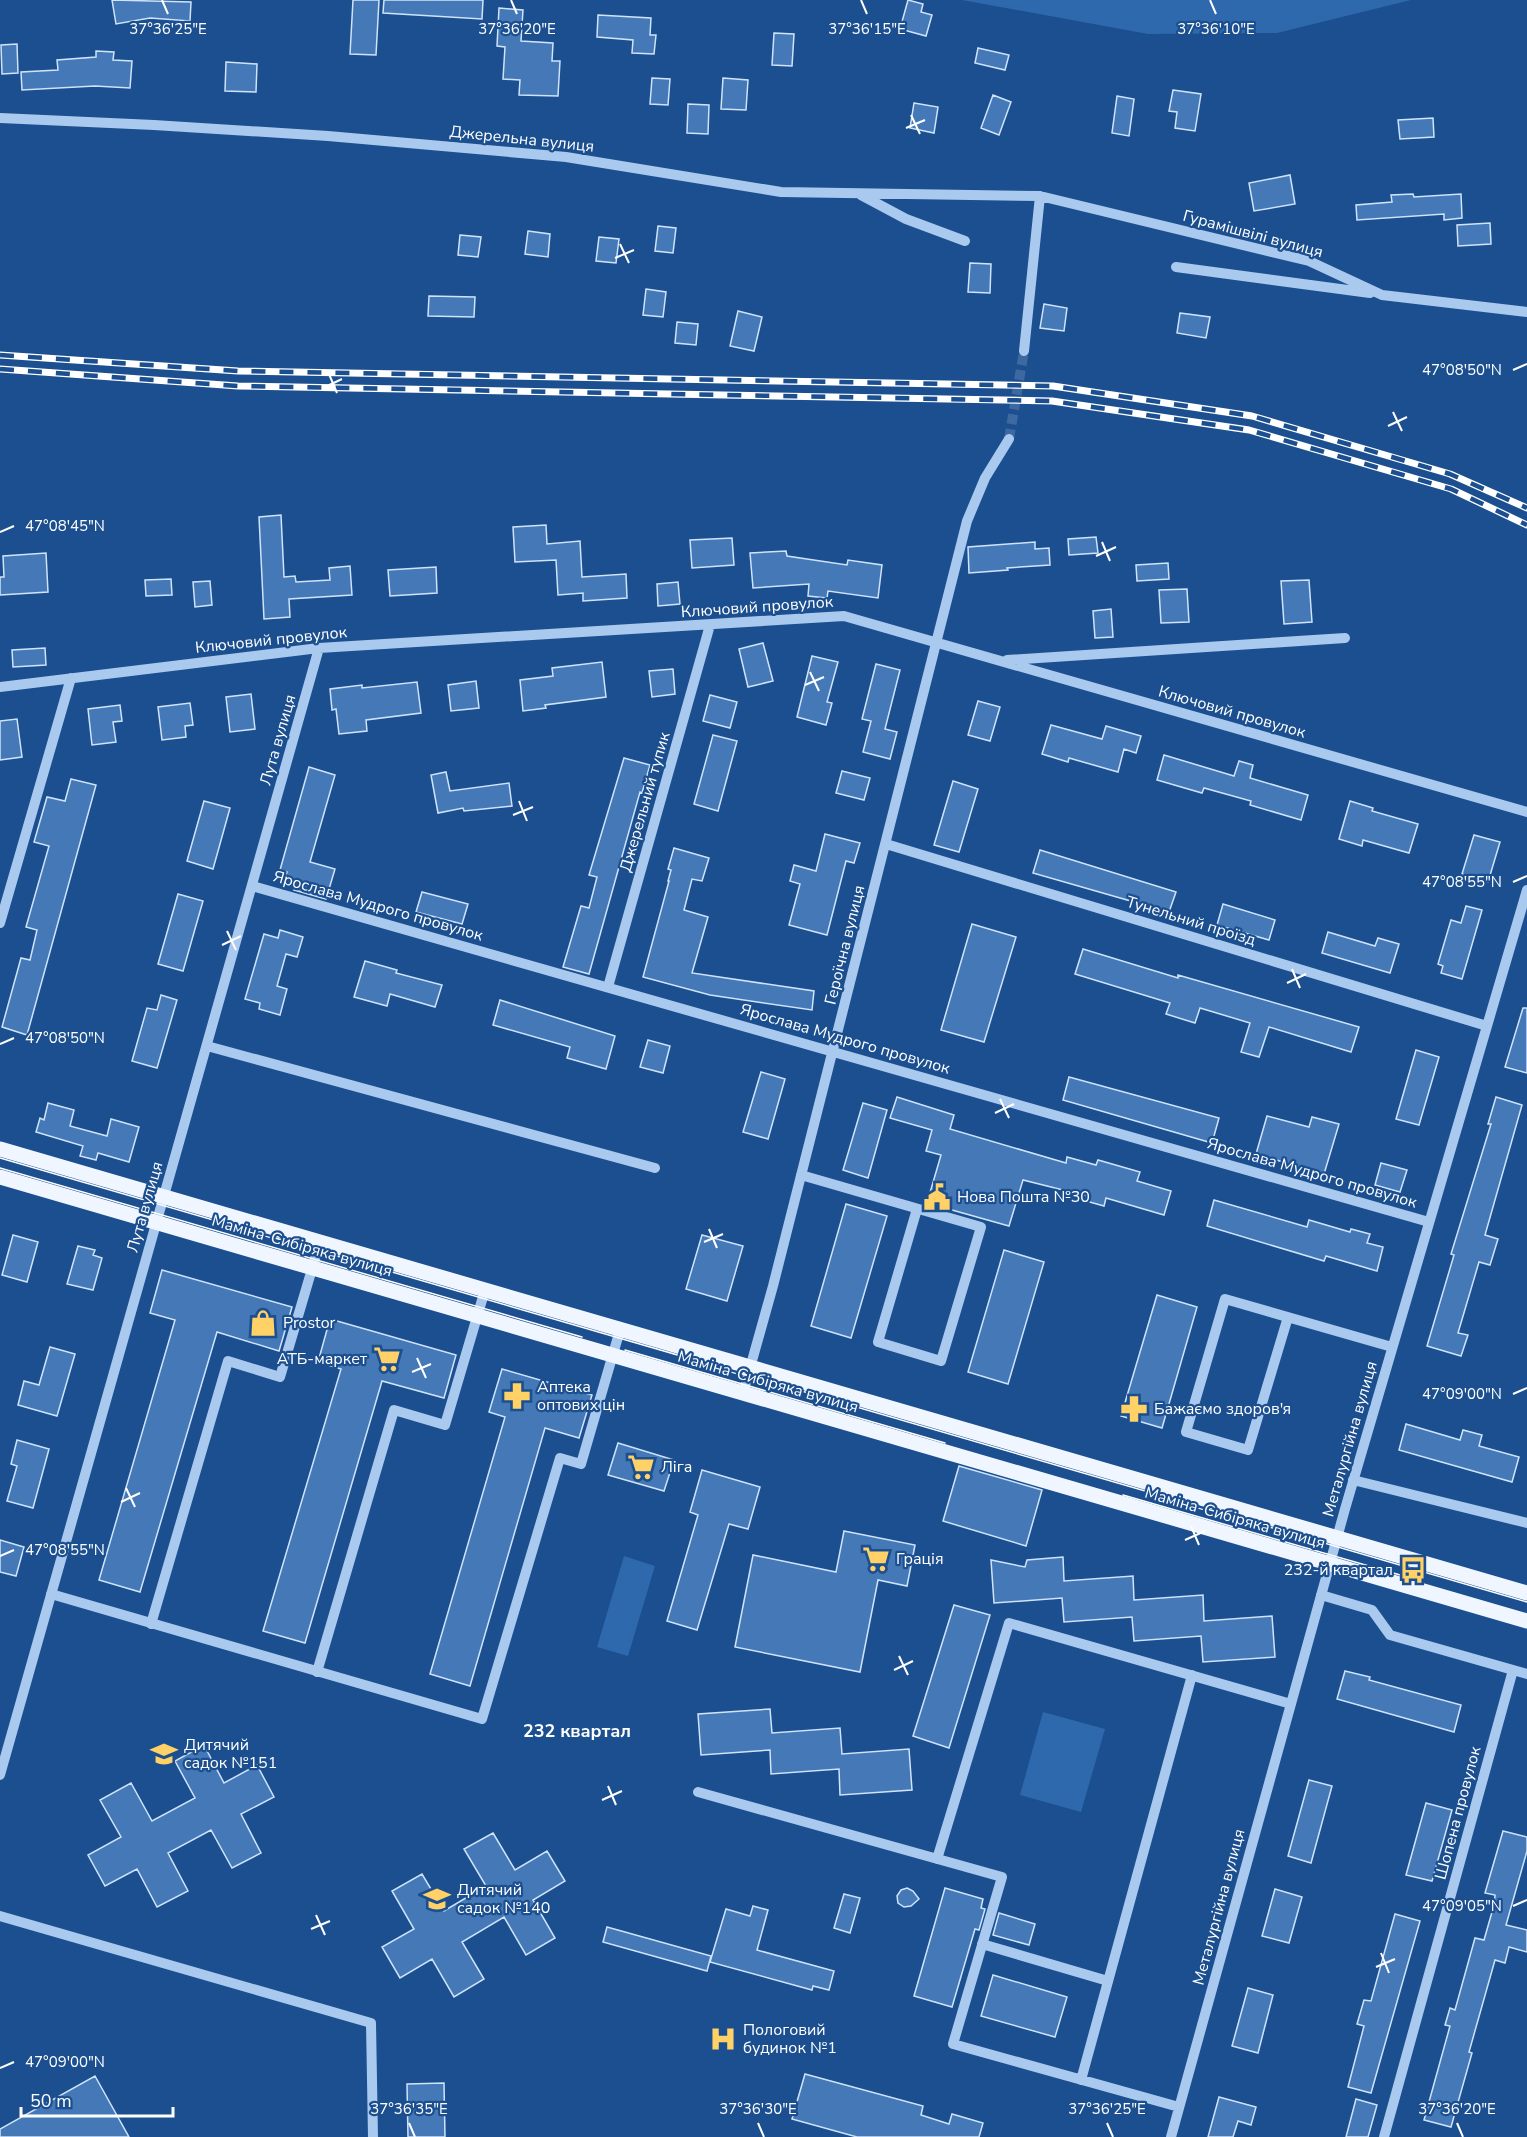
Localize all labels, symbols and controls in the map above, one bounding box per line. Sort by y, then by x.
text: 37°36'25"E [129,19,207,39]
text: 37°36'20"E [478,19,556,39]
text: 37°36'15"E [828,19,906,39]
text: 37°36'10"E [1177,19,1255,39]
street label: Джерельна вулиця [449,120,595,158]
street label: Гурамішвілі вулиця [1181,205,1325,263]
text: 47°08'50"N [1422,360,1502,380]
text: 47°08'45"N [25,516,105,536]
street label: Ключовий провулок [680,591,834,623]
street label: Ключовий провулок [194,621,349,659]
street label: Ключовий провулок [1156,680,1309,744]
street label: Лута вулиця [255,692,301,788]
street label: Джерельний тупик [615,729,676,874]
street label: Ярослава Мудрого провулок [271,865,486,947]
text: 47°08'55"N [1422,872,1502,892]
street label: Героїчна вулиця [820,883,870,1007]
street label: Тунельний проїзд [1124,891,1259,951]
street label: Ярослава Мудрого провулок [738,998,953,1080]
text: 47°08'50"N [25,1028,105,1048]
street label: Ярослава Мудрого провулок [1205,1132,1420,1214]
street label: Лута вулиця [122,1159,168,1255]
public building icon: Нова Пошта №30 [922,1182,952,1212]
place label: Нова Пошта №30 [957,1186,1090,1208]
street label: Маміна-Сибіряка вулиця [209,1210,395,1282]
shop icon: Prostor [248,1308,278,1338]
place label: Prostor [283,1312,336,1334]
supermarket icon: АТБ-маркет [372,1344,402,1374]
street label: Маміна-Сибіряка вулиця [675,1346,861,1418]
place label: АТБ-маркет [277,1348,368,1370]
street label: Металургійна вулиця [1317,1359,1383,1519]
place label: Аптека оптових цін [537,1376,625,1416]
pharmacy icon: Аптека оптових цін [502,1381,532,1411]
text: 47°09'00"N [1422,1384,1502,1404]
pharmacy icon: Бажаємо здоров'я [1119,1394,1149,1424]
place label: Бажаємо здоров'я [1154,1398,1291,1420]
supermarket icon: Ліга [626,1452,656,1482]
place label: Ліга [661,1456,692,1478]
street label: Маміна-Сибіряка вулиця [1142,1482,1328,1554]
text: 47°08'55"N [25,1540,105,1560]
supermarket icon: Грація [861,1544,891,1574]
place label: Грація [896,1548,944,1570]
bus stop icon: 232-й квартал [1398,1555,1428,1585]
place label: 232-й квартал [1284,1559,1393,1581]
district label: 232 квартал [523,1719,631,1743]
place label: Дитячий садок №151 [184,1734,277,1774]
school or university icon: Дитячий садок №151 [149,1739,179,1769]
street label: Шопена провулок [1430,1743,1487,1882]
street label: Металургійна вулиця [1188,1826,1250,1988]
place label: Дитячий садок №140 [457,1879,550,1919]
school or university icon: Дитячий садок №140 [422,1884,452,1914]
text: 47°09'05"N [1422,1896,1502,1916]
place label: Пологовий будинок №1 [743,2019,837,2059]
hospital icon: Пологовий будинок №1 [708,2024,738,2054]
text: 47°09'00"N [25,2052,105,2072]
scale bar [21,2080,172,2118]
text: 50 m [30,2089,72,2113]
text: 37°36'35"E [370,2099,448,2119]
text: 37°36'30"E [719,2099,797,2119]
text: 37°36'25"E [1068,2099,1146,2119]
text: 37°36'20"E [1418,2099,1496,2119]

